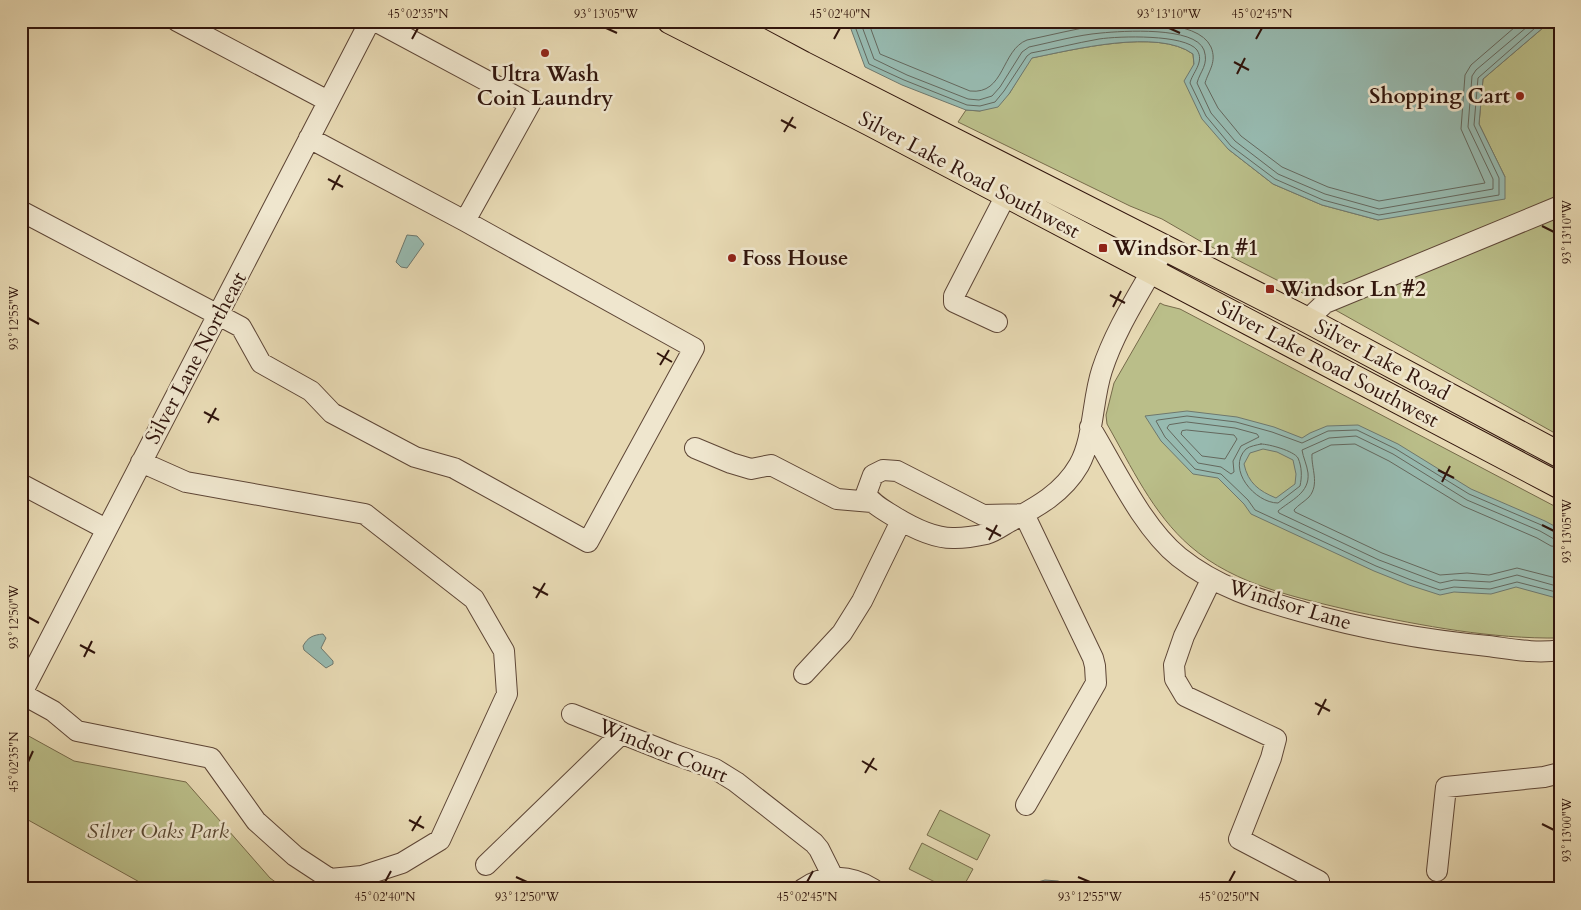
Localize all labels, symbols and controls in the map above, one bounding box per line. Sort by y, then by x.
text: 45°02'35"N [388,6,449,22]
text: 93°13'05"W [574,6,639,22]
text: 45°02'40"N [810,6,871,22]
text: 93°13'10"W [1137,6,1202,22]
text: 45°02'45"N [1232,6,1293,22]
marker: Ultra Wash Coin Laundry [539,47,551,59]
place label: Ultra Wash Coin Laundry [477,60,613,113]
place label: Shopping Cart [1369,82,1511,111]
marker: Shopping Cart [1514,90,1526,102]
street label: Silver Lake Road Southwest [853,104,1085,246]
text: 93°13'10"W [1559,199,1575,264]
place label: Windsor Ln #1 [1112,234,1259,263]
marker: Windsor Ln #1 [1097,242,1109,254]
place label: Foss House [742,244,848,273]
marker: Foss House [726,252,738,264]
street label: Silver Lane Northeast [138,266,254,449]
place label: Windsor Ln #2 [1279,275,1426,304]
marker: Windsor Ln #2 [1264,283,1276,295]
text: 93°12'55"W [6,285,22,350]
street label: Silver Lake Road Southwest [1212,293,1444,435]
street label: Silver Lake Road [1309,312,1455,408]
text: 93°13'05"W [1559,498,1575,563]
street label: Windsor Lane [1224,572,1355,637]
text: 93°12'50"W [6,584,22,649]
street label: Windsor Court [593,711,732,790]
text: 45°02'35"N [6,731,22,792]
text: 93°13'00"W [1559,797,1575,862]
park label: Silver Oaks Park [87,817,229,846]
text: 45°02'40"N [355,889,416,905]
text: 93°12'50"W [495,889,560,905]
text: 45°02'45"N [777,889,838,905]
text: 93°12'55"W [1058,889,1123,905]
text: 45°02'50"N [1199,889,1260,905]

